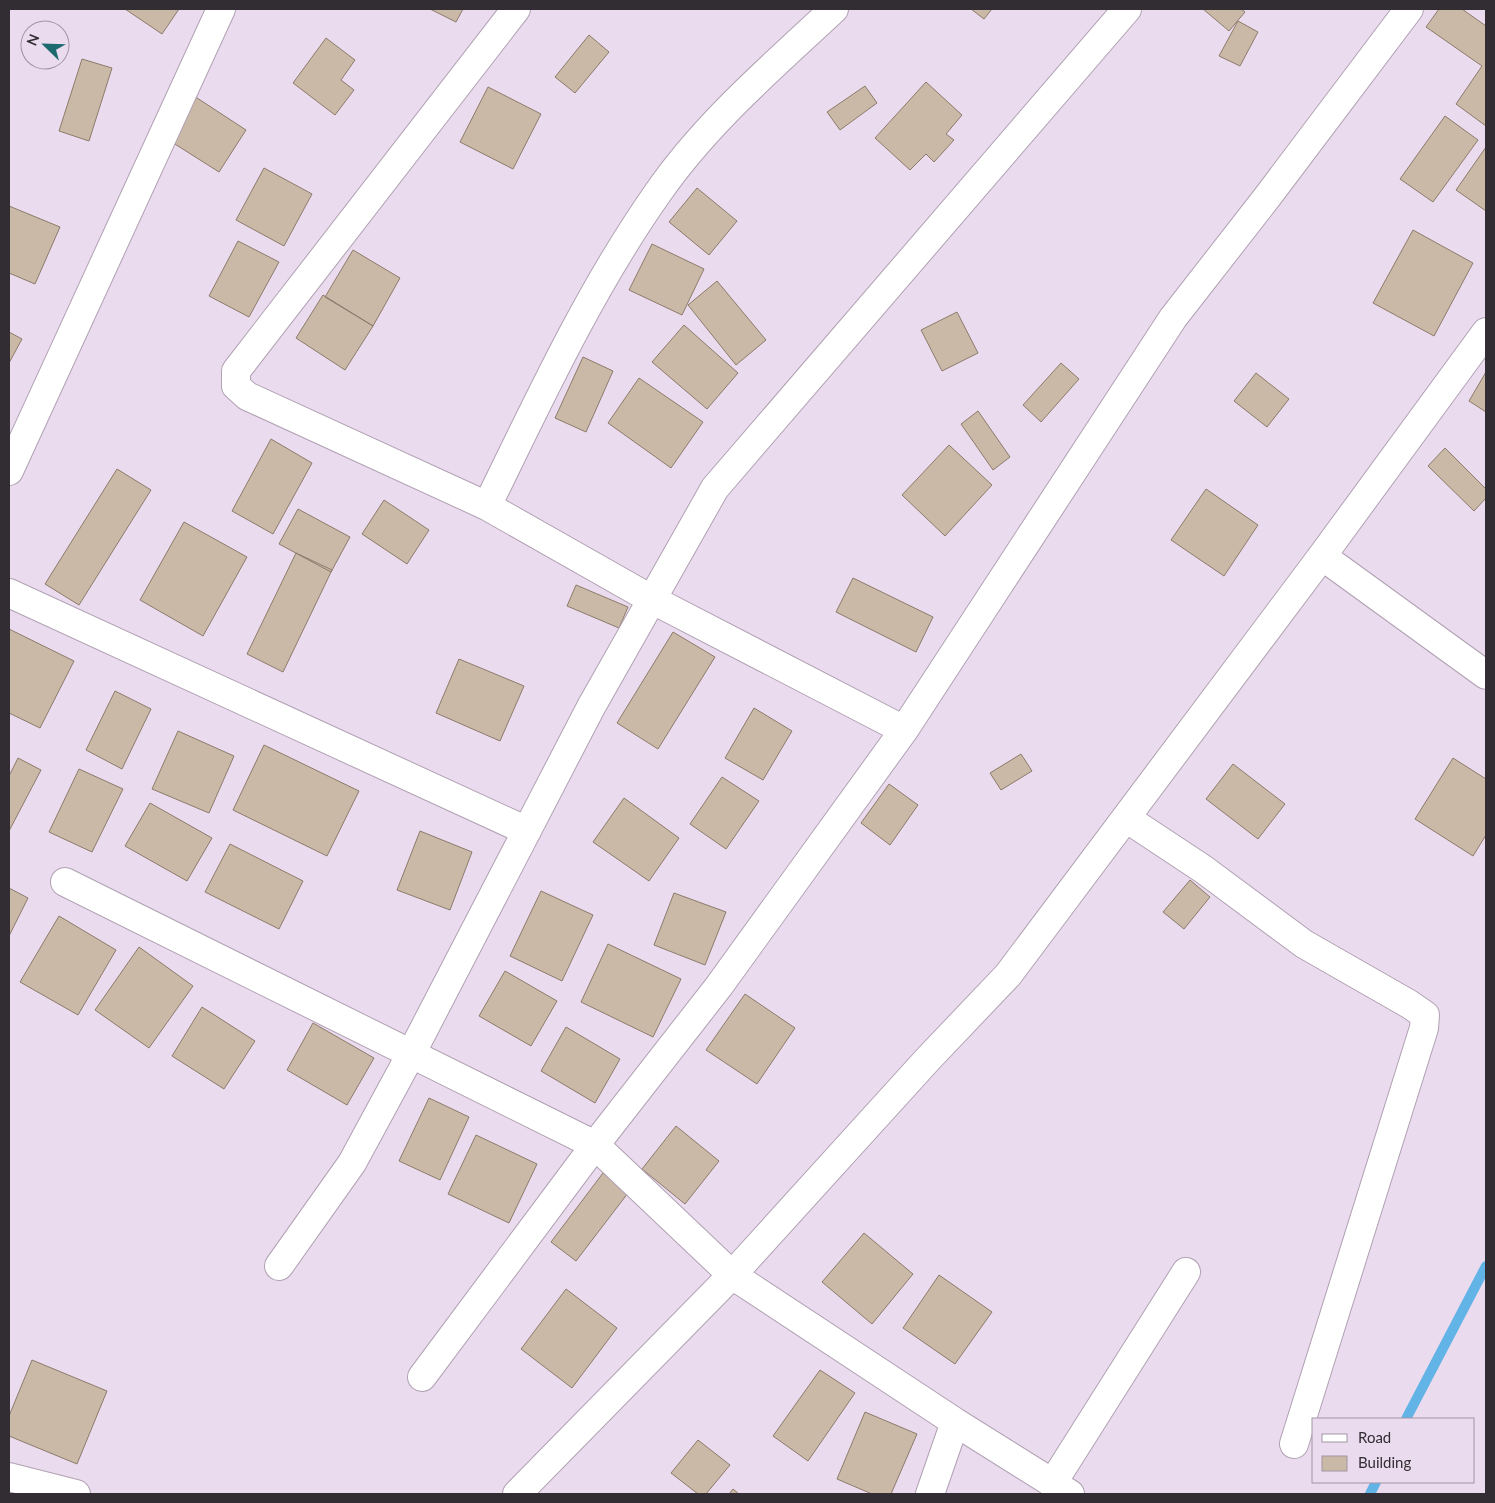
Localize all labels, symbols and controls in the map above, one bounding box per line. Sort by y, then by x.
north arrow [20,20,70,70]
text: N [23,31,43,48]
legend [1312,1418,1475,1483]
text: Road [1358,1428,1391,1446]
text: Building [1358,1453,1411,1471]

